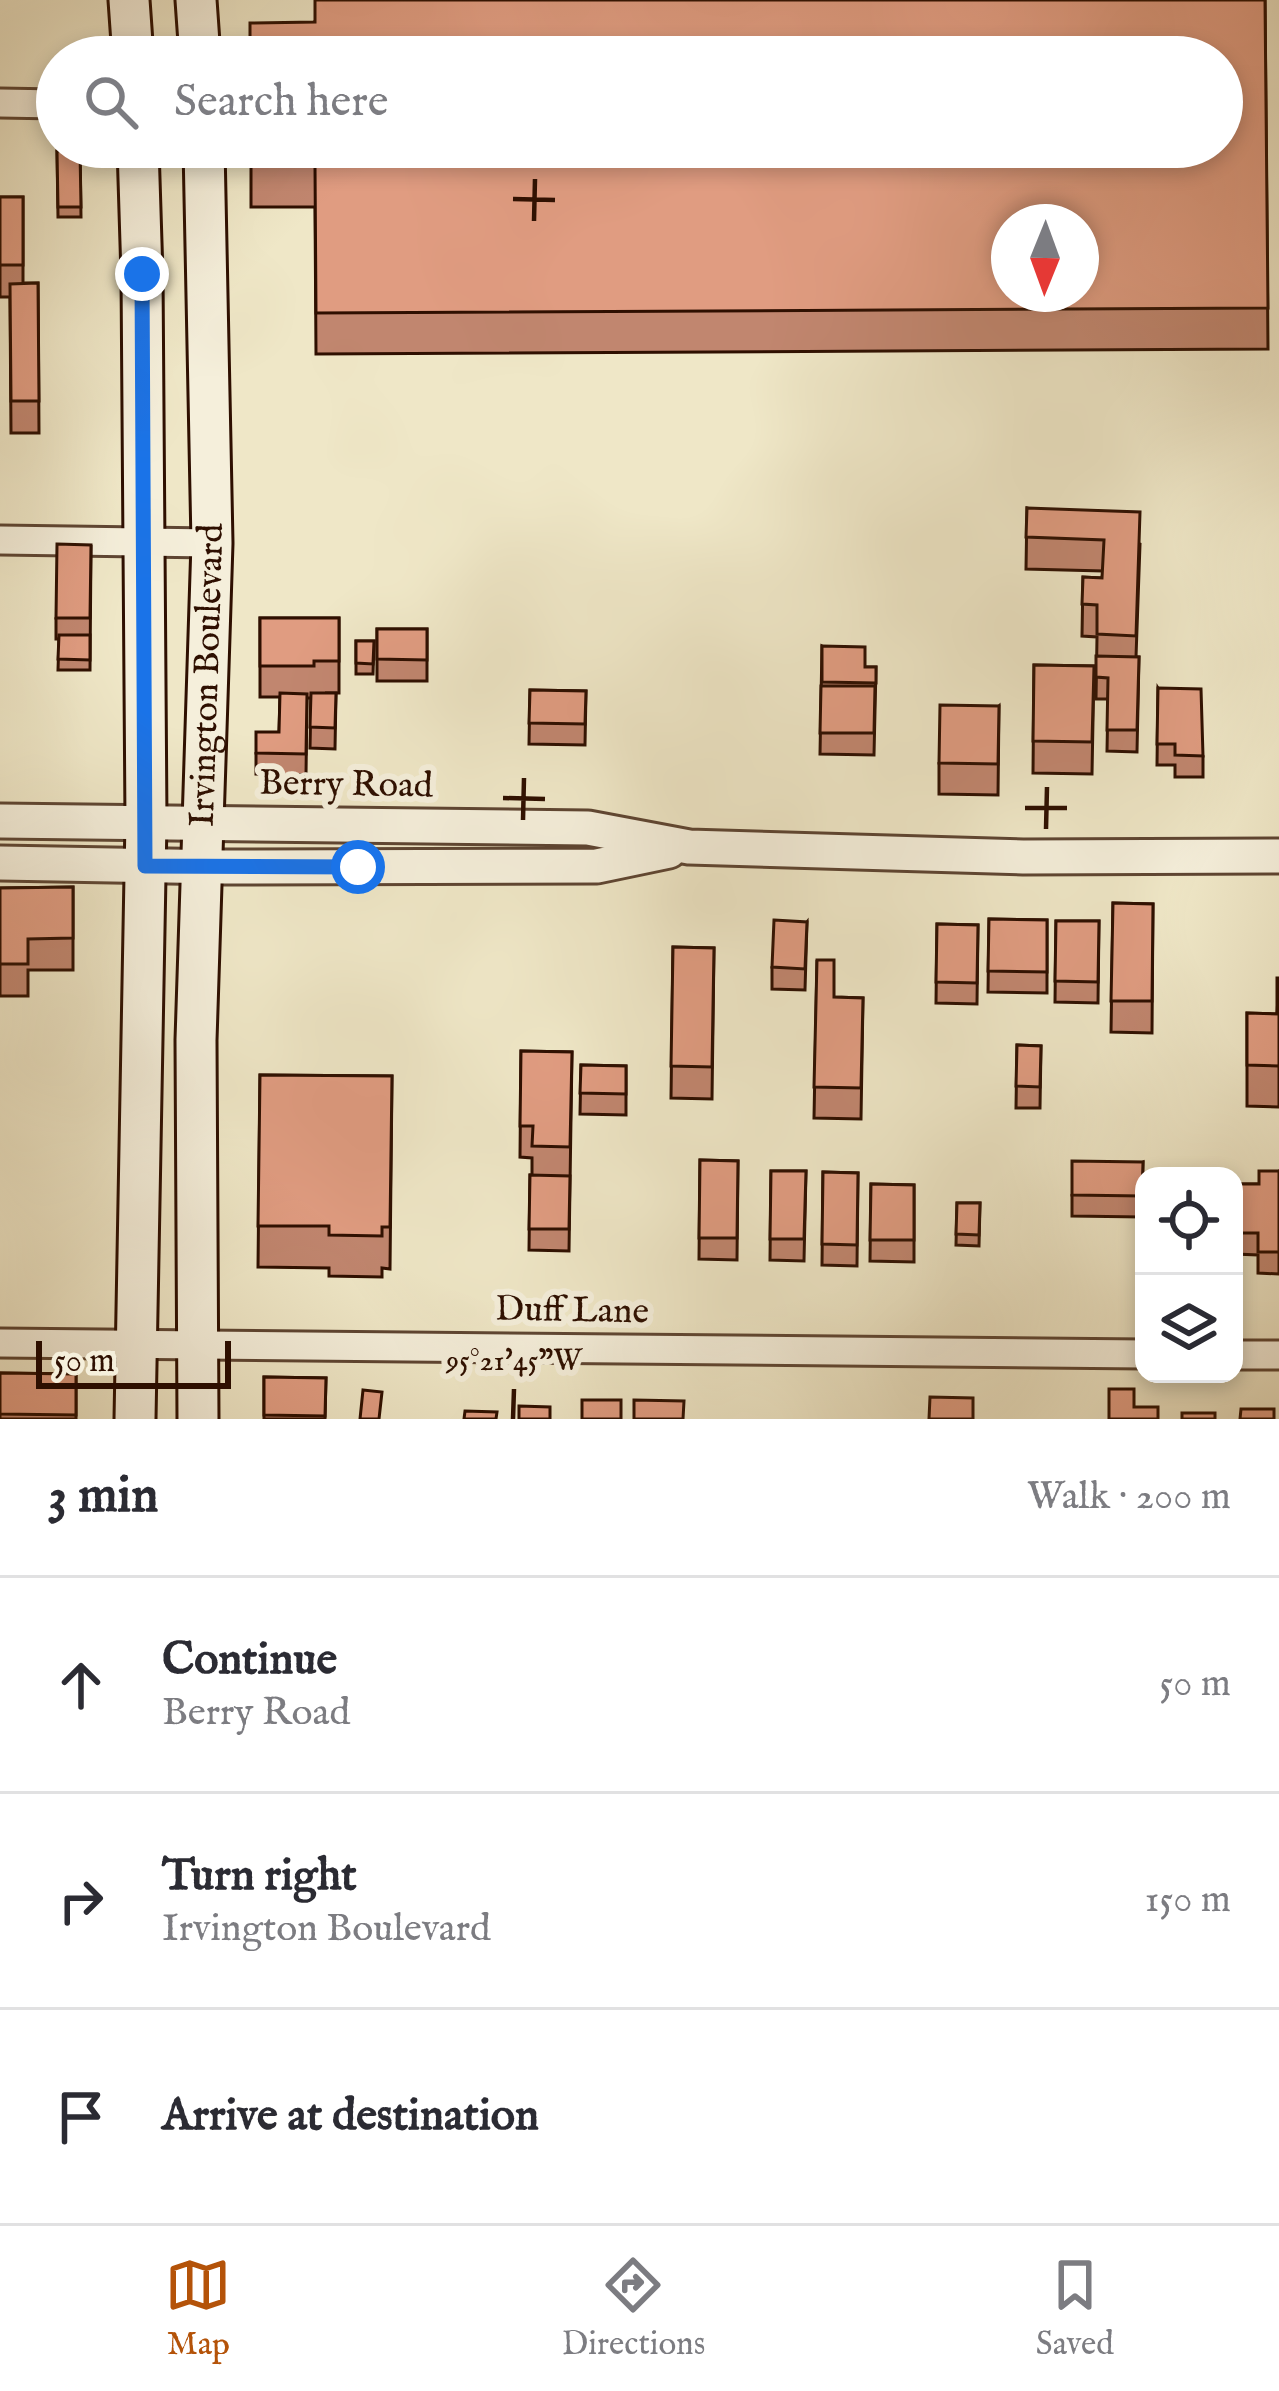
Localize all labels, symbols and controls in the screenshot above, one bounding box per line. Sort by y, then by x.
search box [36,36,1243,168]
icon: search [78,69,144,135]
text: Search here [174,74,388,131]
north arrow [991,204,1099,312]
route end [115,247,169,301]
street label: Irvington Boulevard [180,522,235,828]
street label: Berry Road [259,760,434,810]
route start [331,840,385,894]
map controls [1135,1167,1243,1383]
button: locate [1135,1167,1243,1275]
button: layers [1135,1275,1243,1383]
street label: Duff Lane [495,1287,649,1335]
scale bar [36,1335,231,1388]
text: 50 m [54,1341,115,1383]
text: 95°21'45"W [445,1343,583,1381]
text: 3 min [48,1465,158,1530]
text: Walk · 200 m [1027,1473,1231,1522]
text: Continue [162,1632,337,1689]
icon: ahead [48,1652,114,1718]
text: 50 m [1159,1660,1231,1709]
text: Berry Road [162,1689,350,1738]
text: Turn right [162,1848,357,1905]
icon: right [48,1868,114,1934]
text: 150 m [1145,1876,1231,1925]
text: Irvington Boulevard [162,1905,491,1954]
icon: arrive [48,2084,114,2150]
text: Arrive at destination [162,2088,539,2145]
tab: Map [165,2252,231,2366]
tab: Directions [562,2252,705,2366]
tab: Saved [1036,2252,1114,2366]

